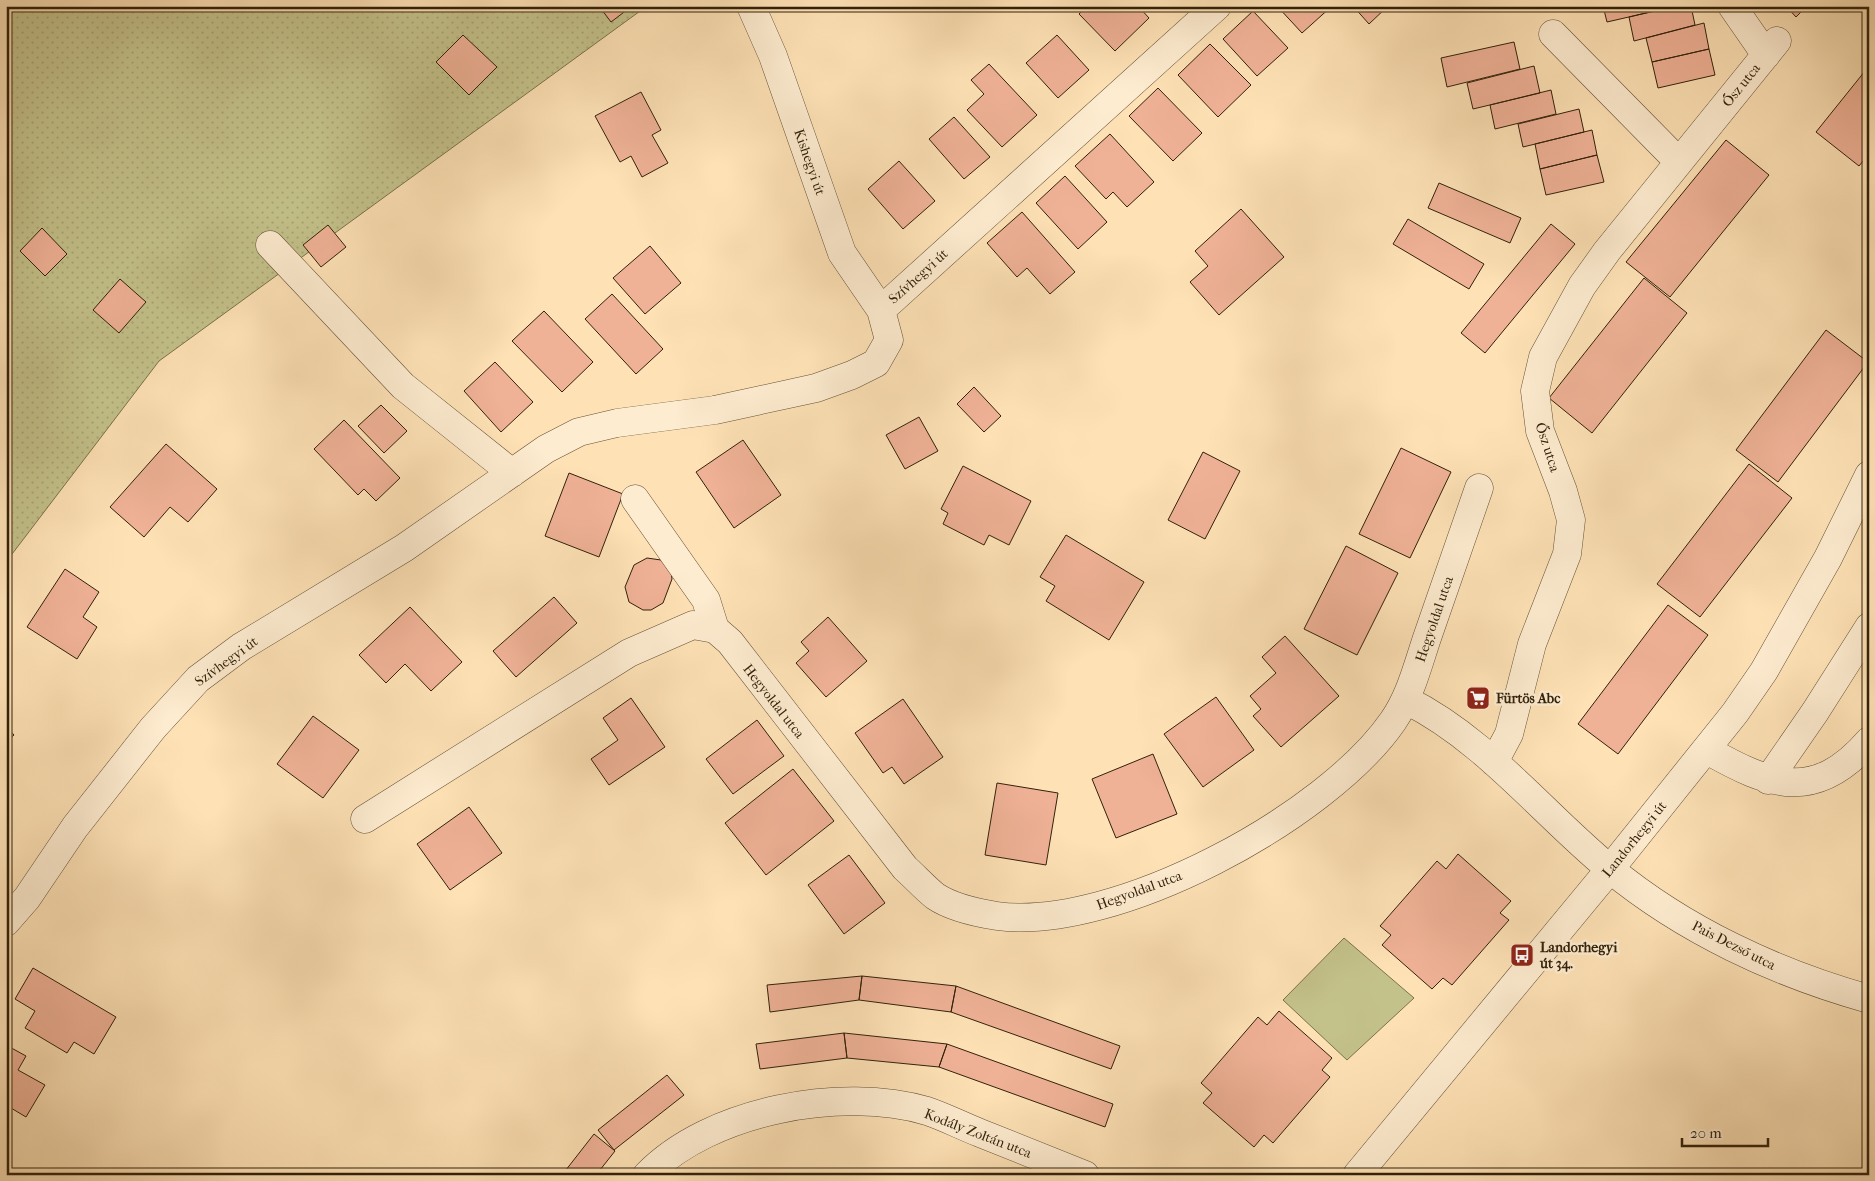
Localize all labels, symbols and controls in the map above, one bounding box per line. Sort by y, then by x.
street label: Ősz utca [1718,59,1764,110]
street label: Kishegyi út [790,127,829,198]
street label: Szívhegyi út [885,245,951,307]
street label: Ősz utca [1532,420,1565,475]
street label: Hegyoldal utca [1412,573,1457,664]
street label: Szívhegyi út [191,633,261,690]
street label: Hegyoldal utca [739,661,808,742]
supermarket icon: Fürtös Abc [1465,685,1491,711]
place label: Fürtös Abc [1495,690,1561,707]
street label: Landorhegyi út [1598,798,1670,881]
street label: Hegyoldal utca [1094,867,1185,914]
street label: Pais Dezső utca [1689,917,1779,974]
place label: Landorhegyi út 34. [1539,939,1618,972]
bus stop icon: Landorhegyi út 34. [1509,942,1535,968]
street label: Kodály Zoltán utca [922,1105,1034,1162]
scale bar [1682,1116,1769,1148]
text: 20 m [1690,1124,1722,1142]

